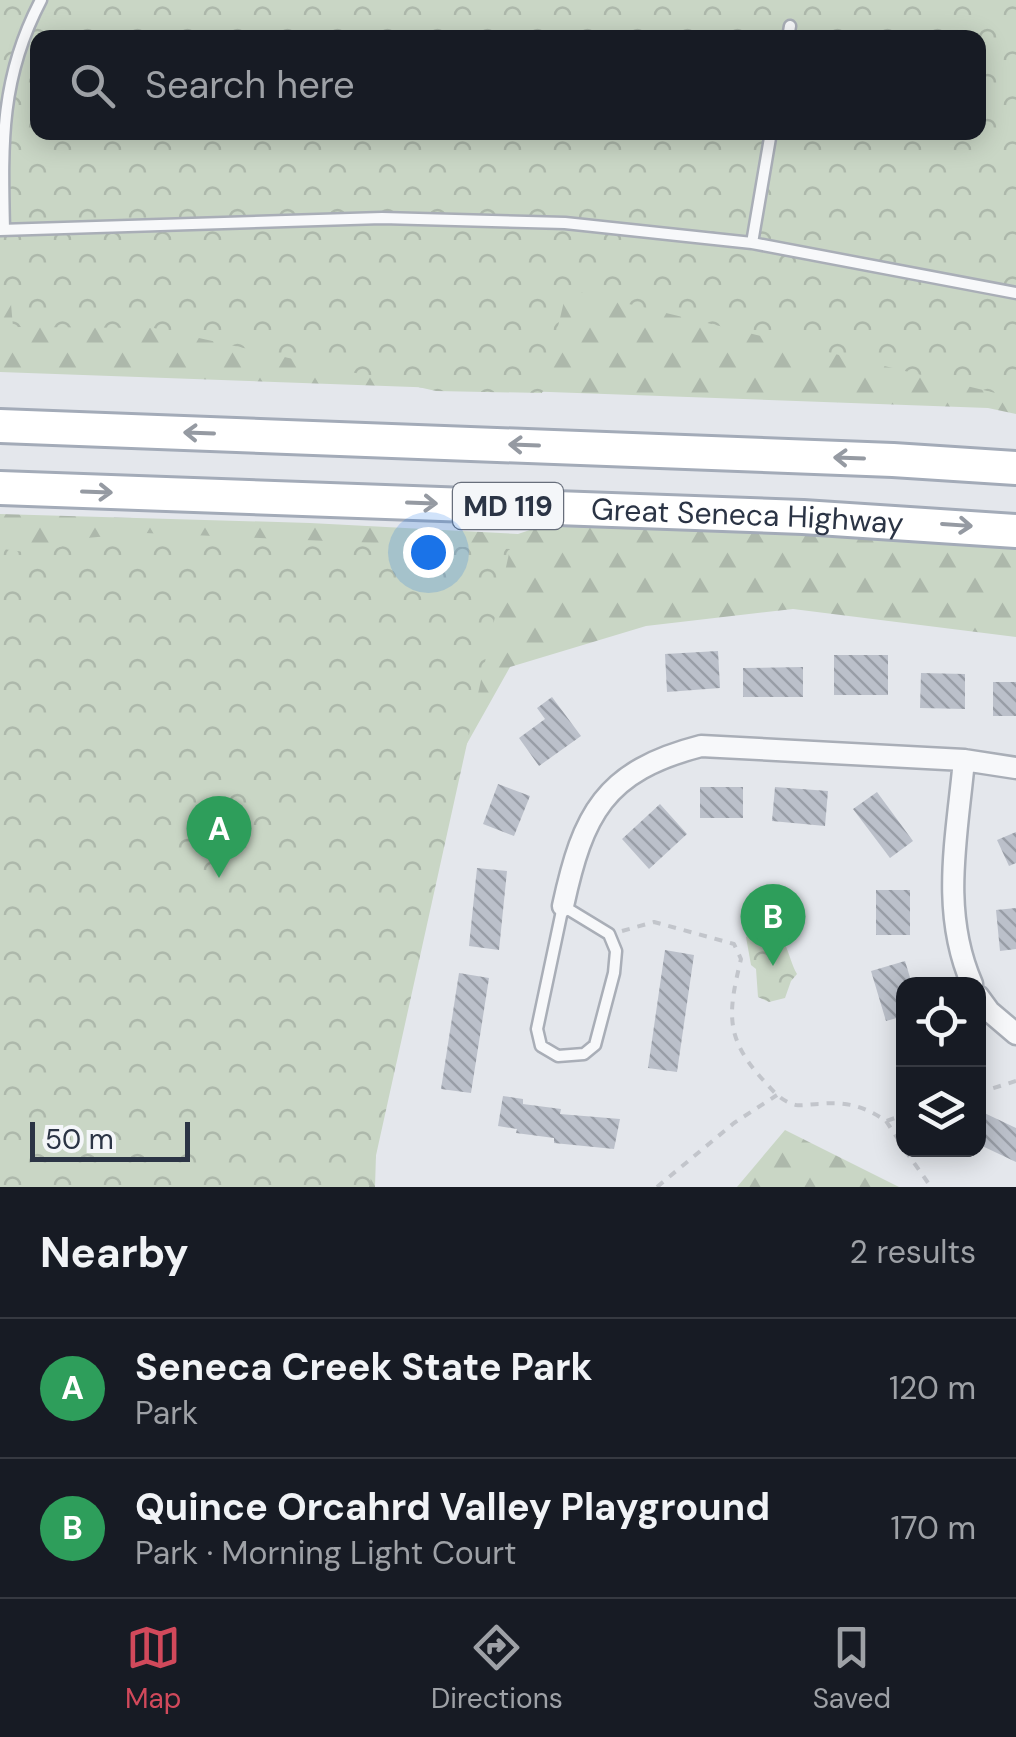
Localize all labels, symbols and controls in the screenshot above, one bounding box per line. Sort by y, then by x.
search box [30,30,986,140]
icon: search [65,58,120,113]
text: Search here [145,60,355,110]
one-way arrow [184,423,216,442]
one-way arrow [509,436,541,455]
one-way arrow [833,448,865,467]
one-way arrow [81,482,113,501]
road number: MD 119 [453,483,563,529]
street label: Great Seneca Highway [591,489,905,543]
one-way arrow [406,494,438,513]
one-way arrow [940,516,972,535]
your location [403,527,454,578]
pin: A [186,796,252,878]
pin: B [740,884,806,966]
map controls [896,977,986,1157]
button: locate [896,977,986,1067]
button: layers [896,1067,986,1157]
scale bar [30,1117,190,1162]
text: 50 m [45,1121,114,1158]
text: Nearby [40,1225,189,1280]
text: 2 results [850,1231,976,1273]
text: Seneca Creek State Park [135,1342,592,1392]
text: A [61,1367,84,1409]
text: 120 m [889,1367,976,1409]
text: Park [135,1392,198,1434]
text: Quince Orcahrd Valley Playground [135,1482,770,1532]
text: B [62,1507,83,1549]
text: 170 m [890,1507,976,1549]
text: Park · Morning Light Court [135,1532,517,1574]
tab: Map [125,1620,181,1717]
tab: Directions [431,1620,563,1717]
tab: Saved [813,1620,891,1717]

